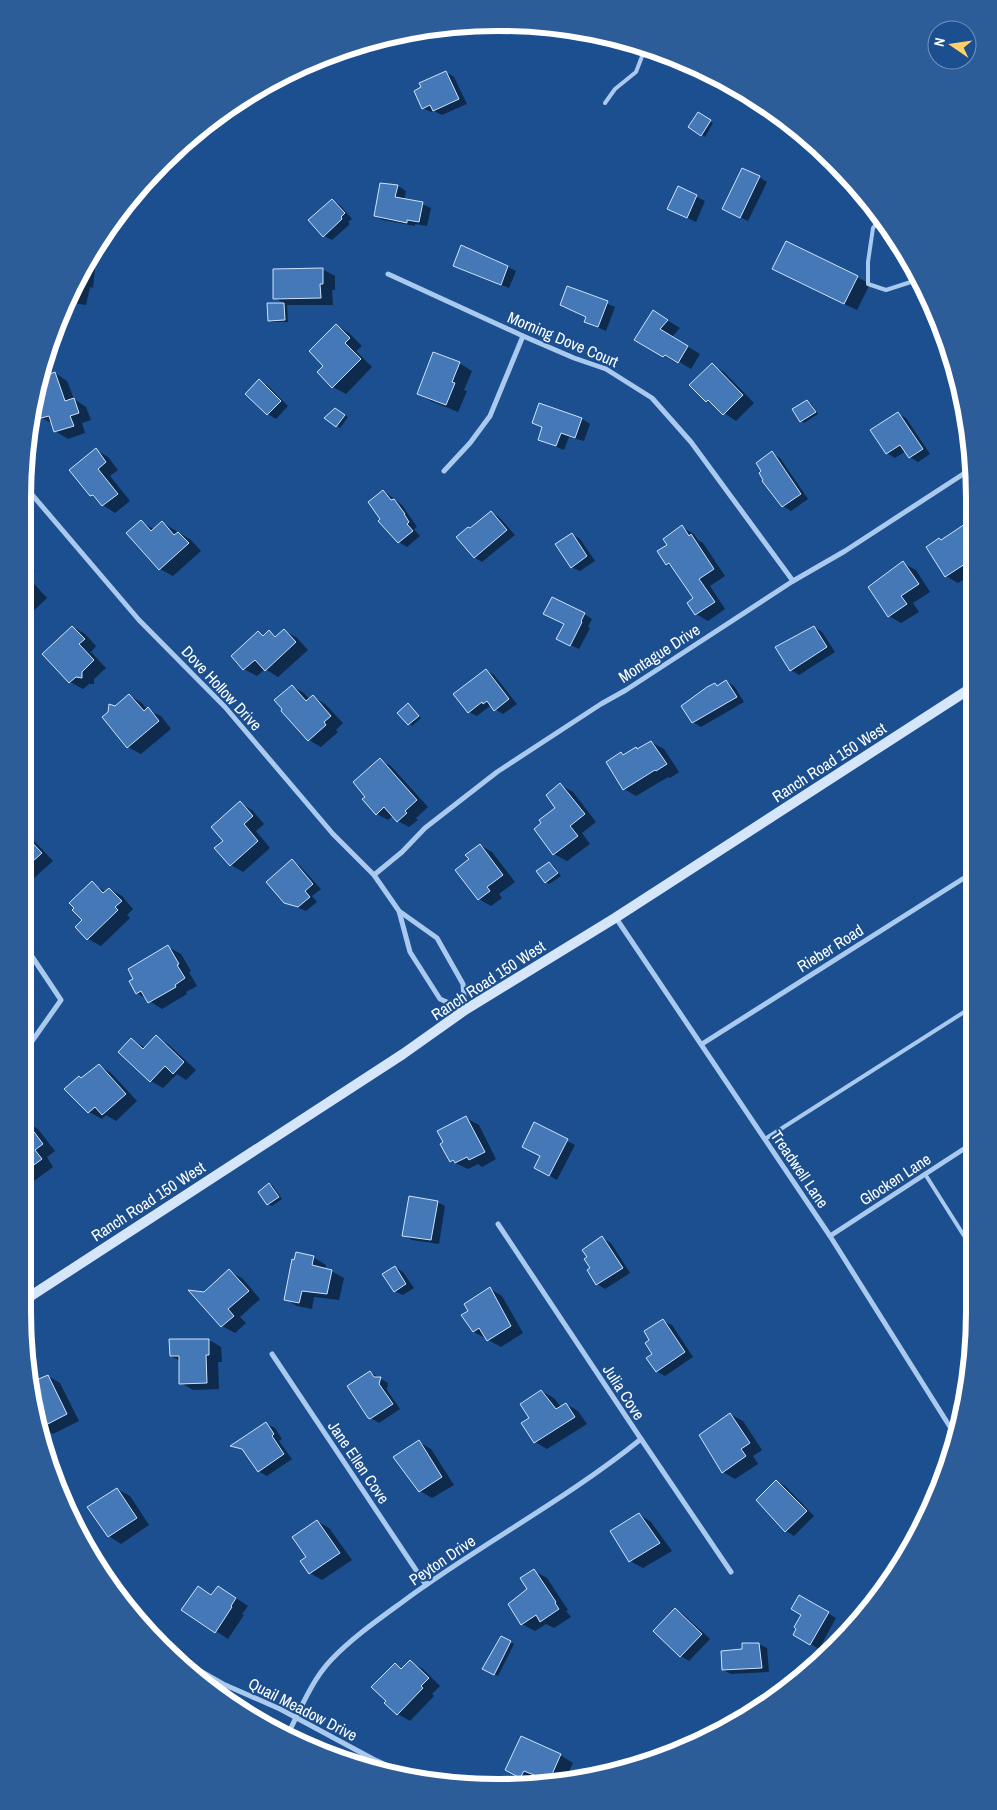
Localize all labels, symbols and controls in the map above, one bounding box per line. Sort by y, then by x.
north arrow [927,20,977,70]
text: N [930,36,949,48]
street label: Morning Dove Court [504,306,622,372]
street label: Montague Drive [614,618,704,688]
street label: Dove Hollow Drive [177,641,267,735]
street label: Ranch Road 150 West [768,717,891,807]
street label: Rieber Road [793,919,867,977]
street label: Ranch Road 150 West [427,935,550,1025]
street label: Treadwell Lane [766,1126,834,1212]
street label: Glocken Lane [855,1148,935,1210]
street label: Ranch Road 150 West [87,1156,210,1246]
street label: Julia Cove [598,1360,650,1424]
street label: Jane Ellen Cove [323,1416,395,1508]
street label: Peyton Drive [404,1530,480,1590]
street label: Quail Meadow Drive [245,1672,361,1746]

